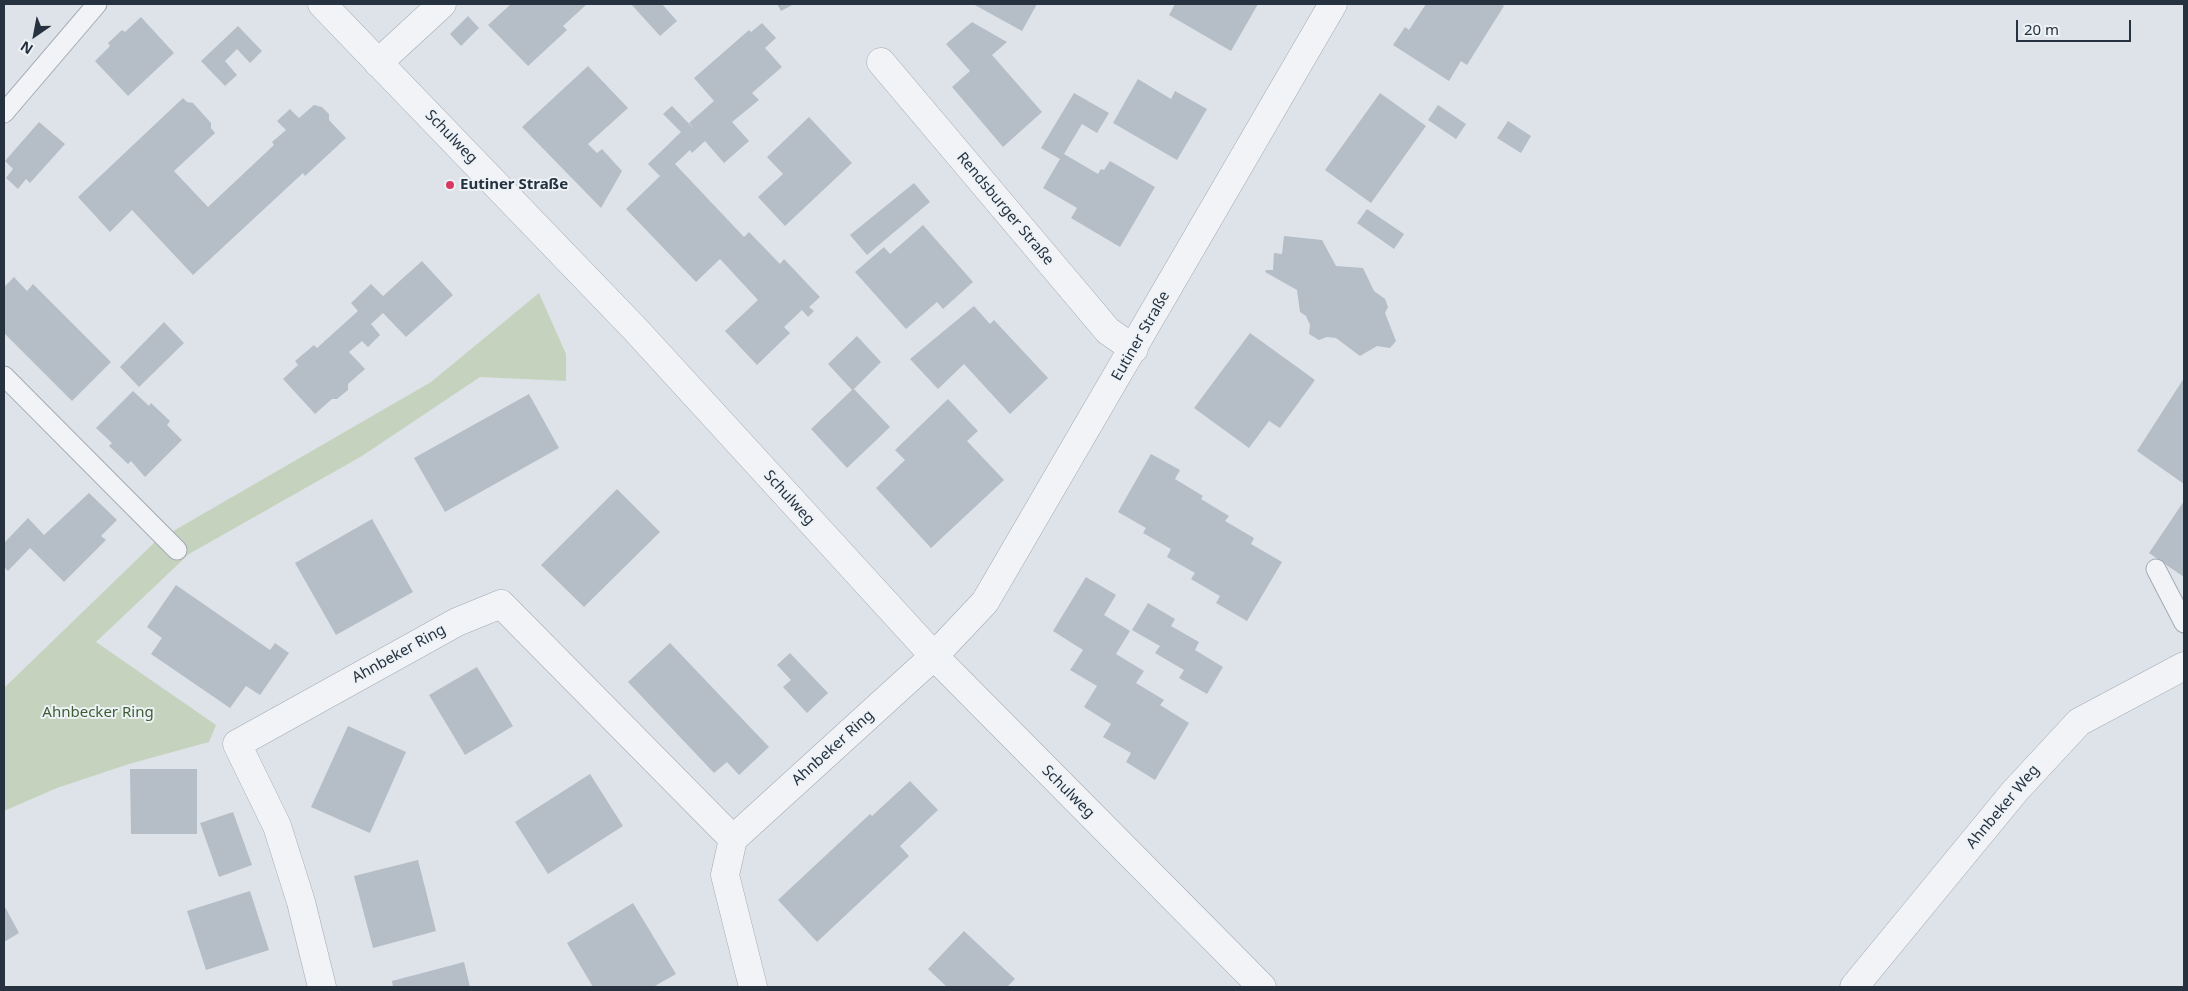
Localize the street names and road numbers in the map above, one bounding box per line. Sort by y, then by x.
street label: Schulweg [421,107,481,167]
street label: Rendsburger Straße [953,149,1057,269]
street label: Eutiner Straße [1108,288,1174,384]
street label: Schulweg [760,467,818,529]
street label: Ahnbeker Ring [349,621,449,687]
street label: Ahnbeker Ring [788,706,878,790]
street label: Ahnbeker Weg [1963,761,2043,853]
street label: Schulweg [1038,762,1098,822]

